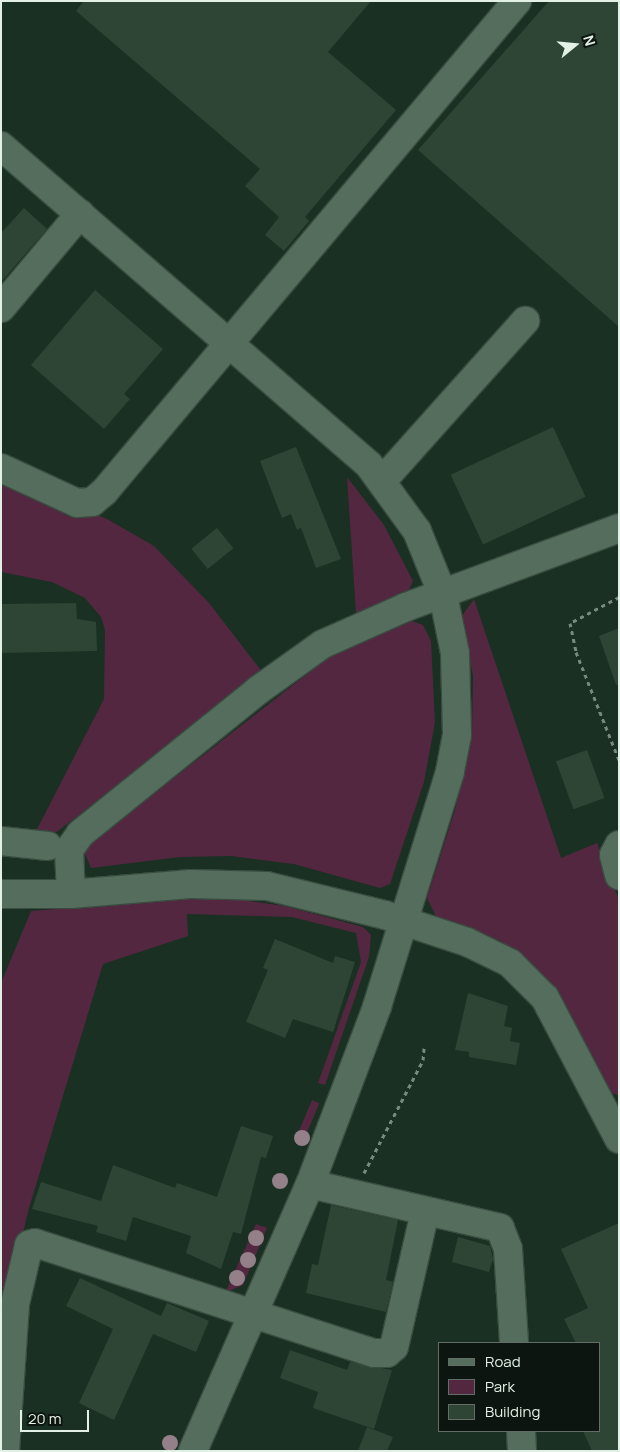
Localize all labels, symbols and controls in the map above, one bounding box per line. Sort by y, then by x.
north arrow [550,20,600,70]
text: N [579,33,600,48]
legend [438,1342,600,1432]
text: Road [485,1351,521,1372]
text: Park [485,1376,515,1397]
scale bar [22,1400,91,1432]
text: Building [485,1401,540,1422]
text: 20 m [28,1408,61,1429]

